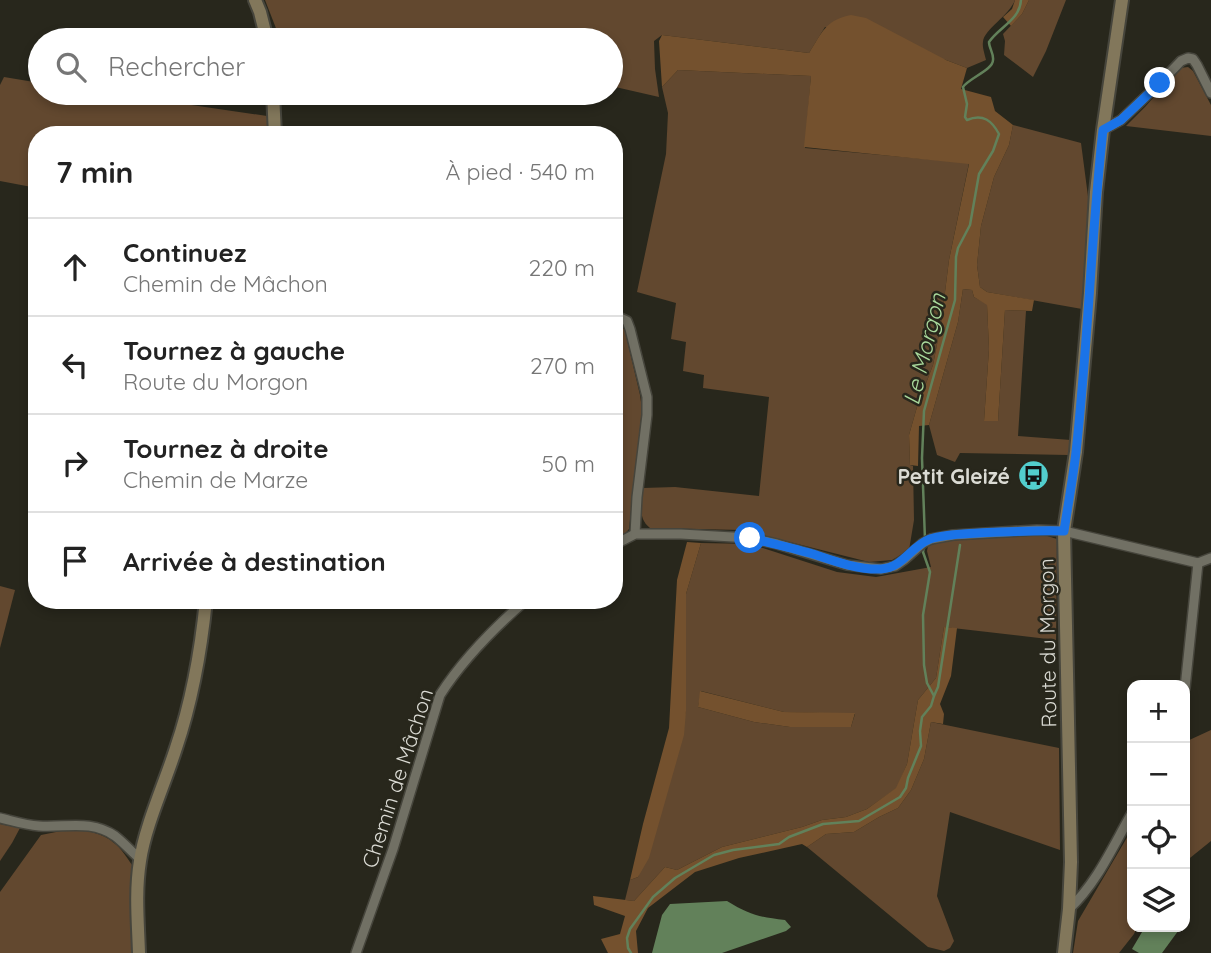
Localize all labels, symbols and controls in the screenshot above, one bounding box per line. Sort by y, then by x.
search box [28,28,623,105]
icon: search [52,48,90,86]
text: Rechercher [108,50,245,83]
route end [1144,67,1175,98]
text: 7 min [56,153,134,191]
text: À pied · 540 m [445,157,595,186]
text: Continuez [123,236,246,269]
icon: ahead [56,248,94,286]
text: 220 m [529,253,595,282]
text: Chemin de Mâchon [123,269,328,298]
water label: Le Morgon [896,289,952,408]
text: Tournez à gauche [123,334,345,367]
icon: left [56,346,94,384]
text: 270 m [530,351,595,380]
text: Route du Morgon [123,367,308,396]
text: Tournez à droite [123,432,328,465]
icon: right [56,444,94,482]
text: 50 m [542,449,595,478]
bus stop icon: Petit Gleizé [1016,459,1050,493]
place label: Petit Gleizé [897,463,1010,489]
text: Chemin de Marze [123,465,308,494]
route start [734,522,765,553]
icon: arrive [56,542,94,580]
text: Arrivée à destination [123,545,386,578]
street label: Route du Morgon [1033,558,1061,728]
map controls [1127,680,1190,932]
button: + [1127,680,1190,743]
street label: Chemin de Mâchon [356,685,438,871]
button: − [1127,743,1190,806]
button: locate [1127,806,1190,869]
button: layers [1127,869,1190,932]

